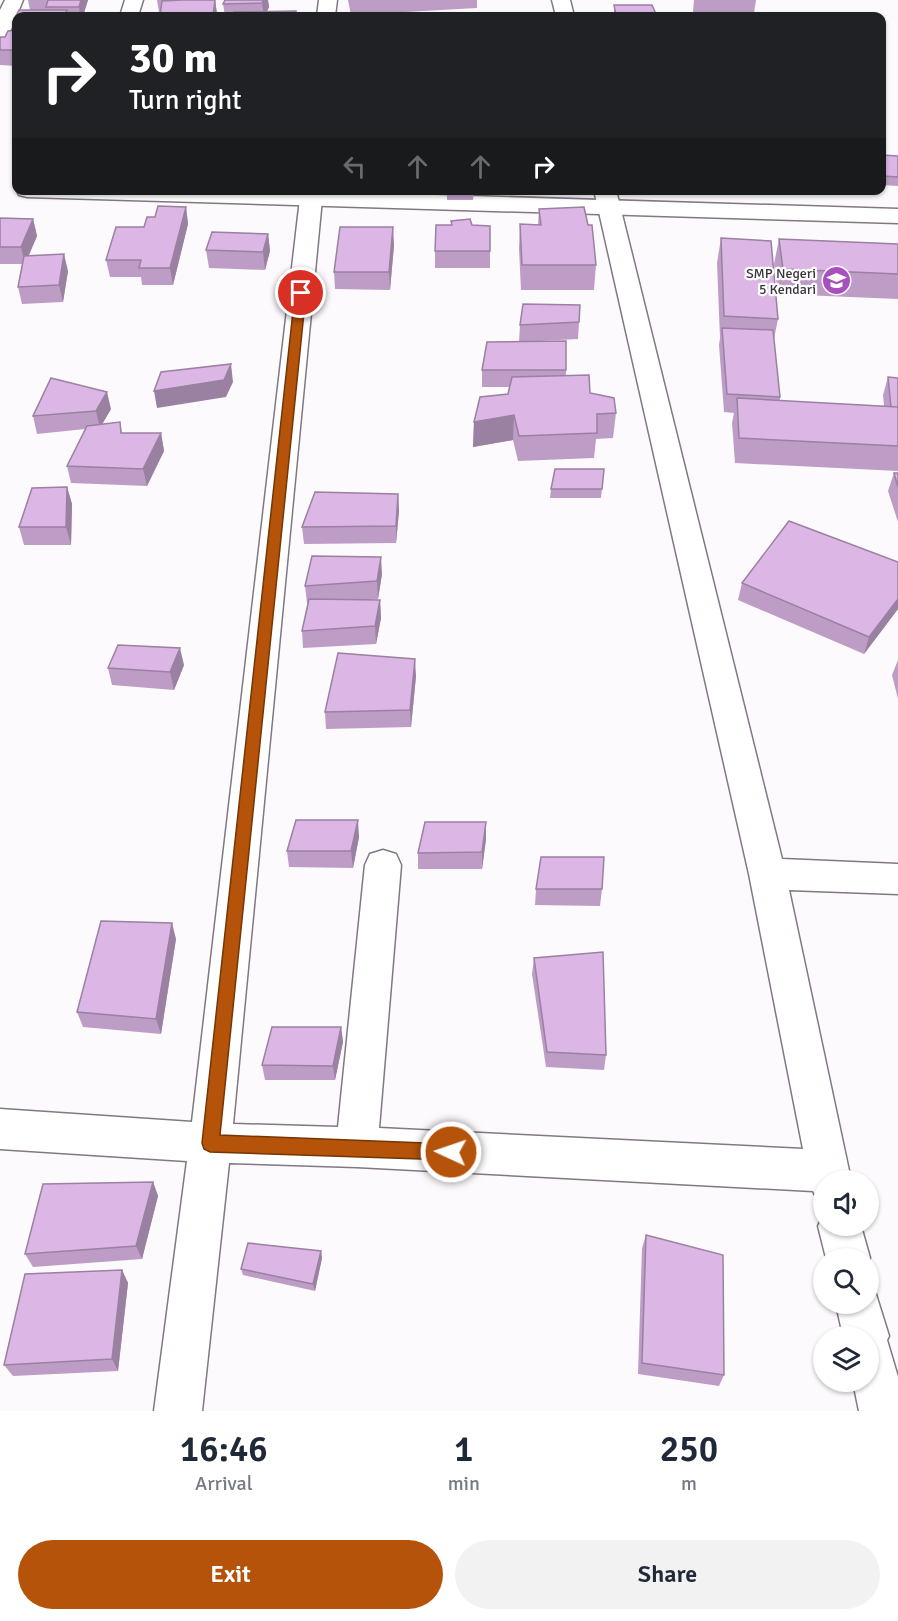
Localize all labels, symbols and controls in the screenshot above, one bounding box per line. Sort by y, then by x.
text: 30 m [129,33,218,84]
icon: right [30,36,108,114]
text: Turn right [129,84,242,117]
icon: left [338,150,371,183]
icon: ahead [401,150,434,183]
icon: ahead [464,150,497,183]
icon: right [527,150,560,183]
place label: SMP Negeri 5 Kendari [746,265,816,298]
school or university icon: SMP Negeri 5 Kendari [821,265,853,297]
pin [275,267,326,318]
icon: arrive [284,276,317,309]
position arrow [419,1120,483,1184]
map controls [813,1170,879,1392]
button: sound [813,1170,879,1236]
button: search [813,1248,879,1314]
button: layers [813,1326,879,1392]
text: 16:46 [180,1427,268,1472]
text: 1 [454,1427,474,1472]
text: 250 [660,1427,718,1472]
text: Arrival [195,1471,253,1496]
text: min [448,1471,480,1496]
text: m [681,1471,697,1496]
button: Exit [18,1540,443,1609]
button: Share [455,1540,880,1609]

